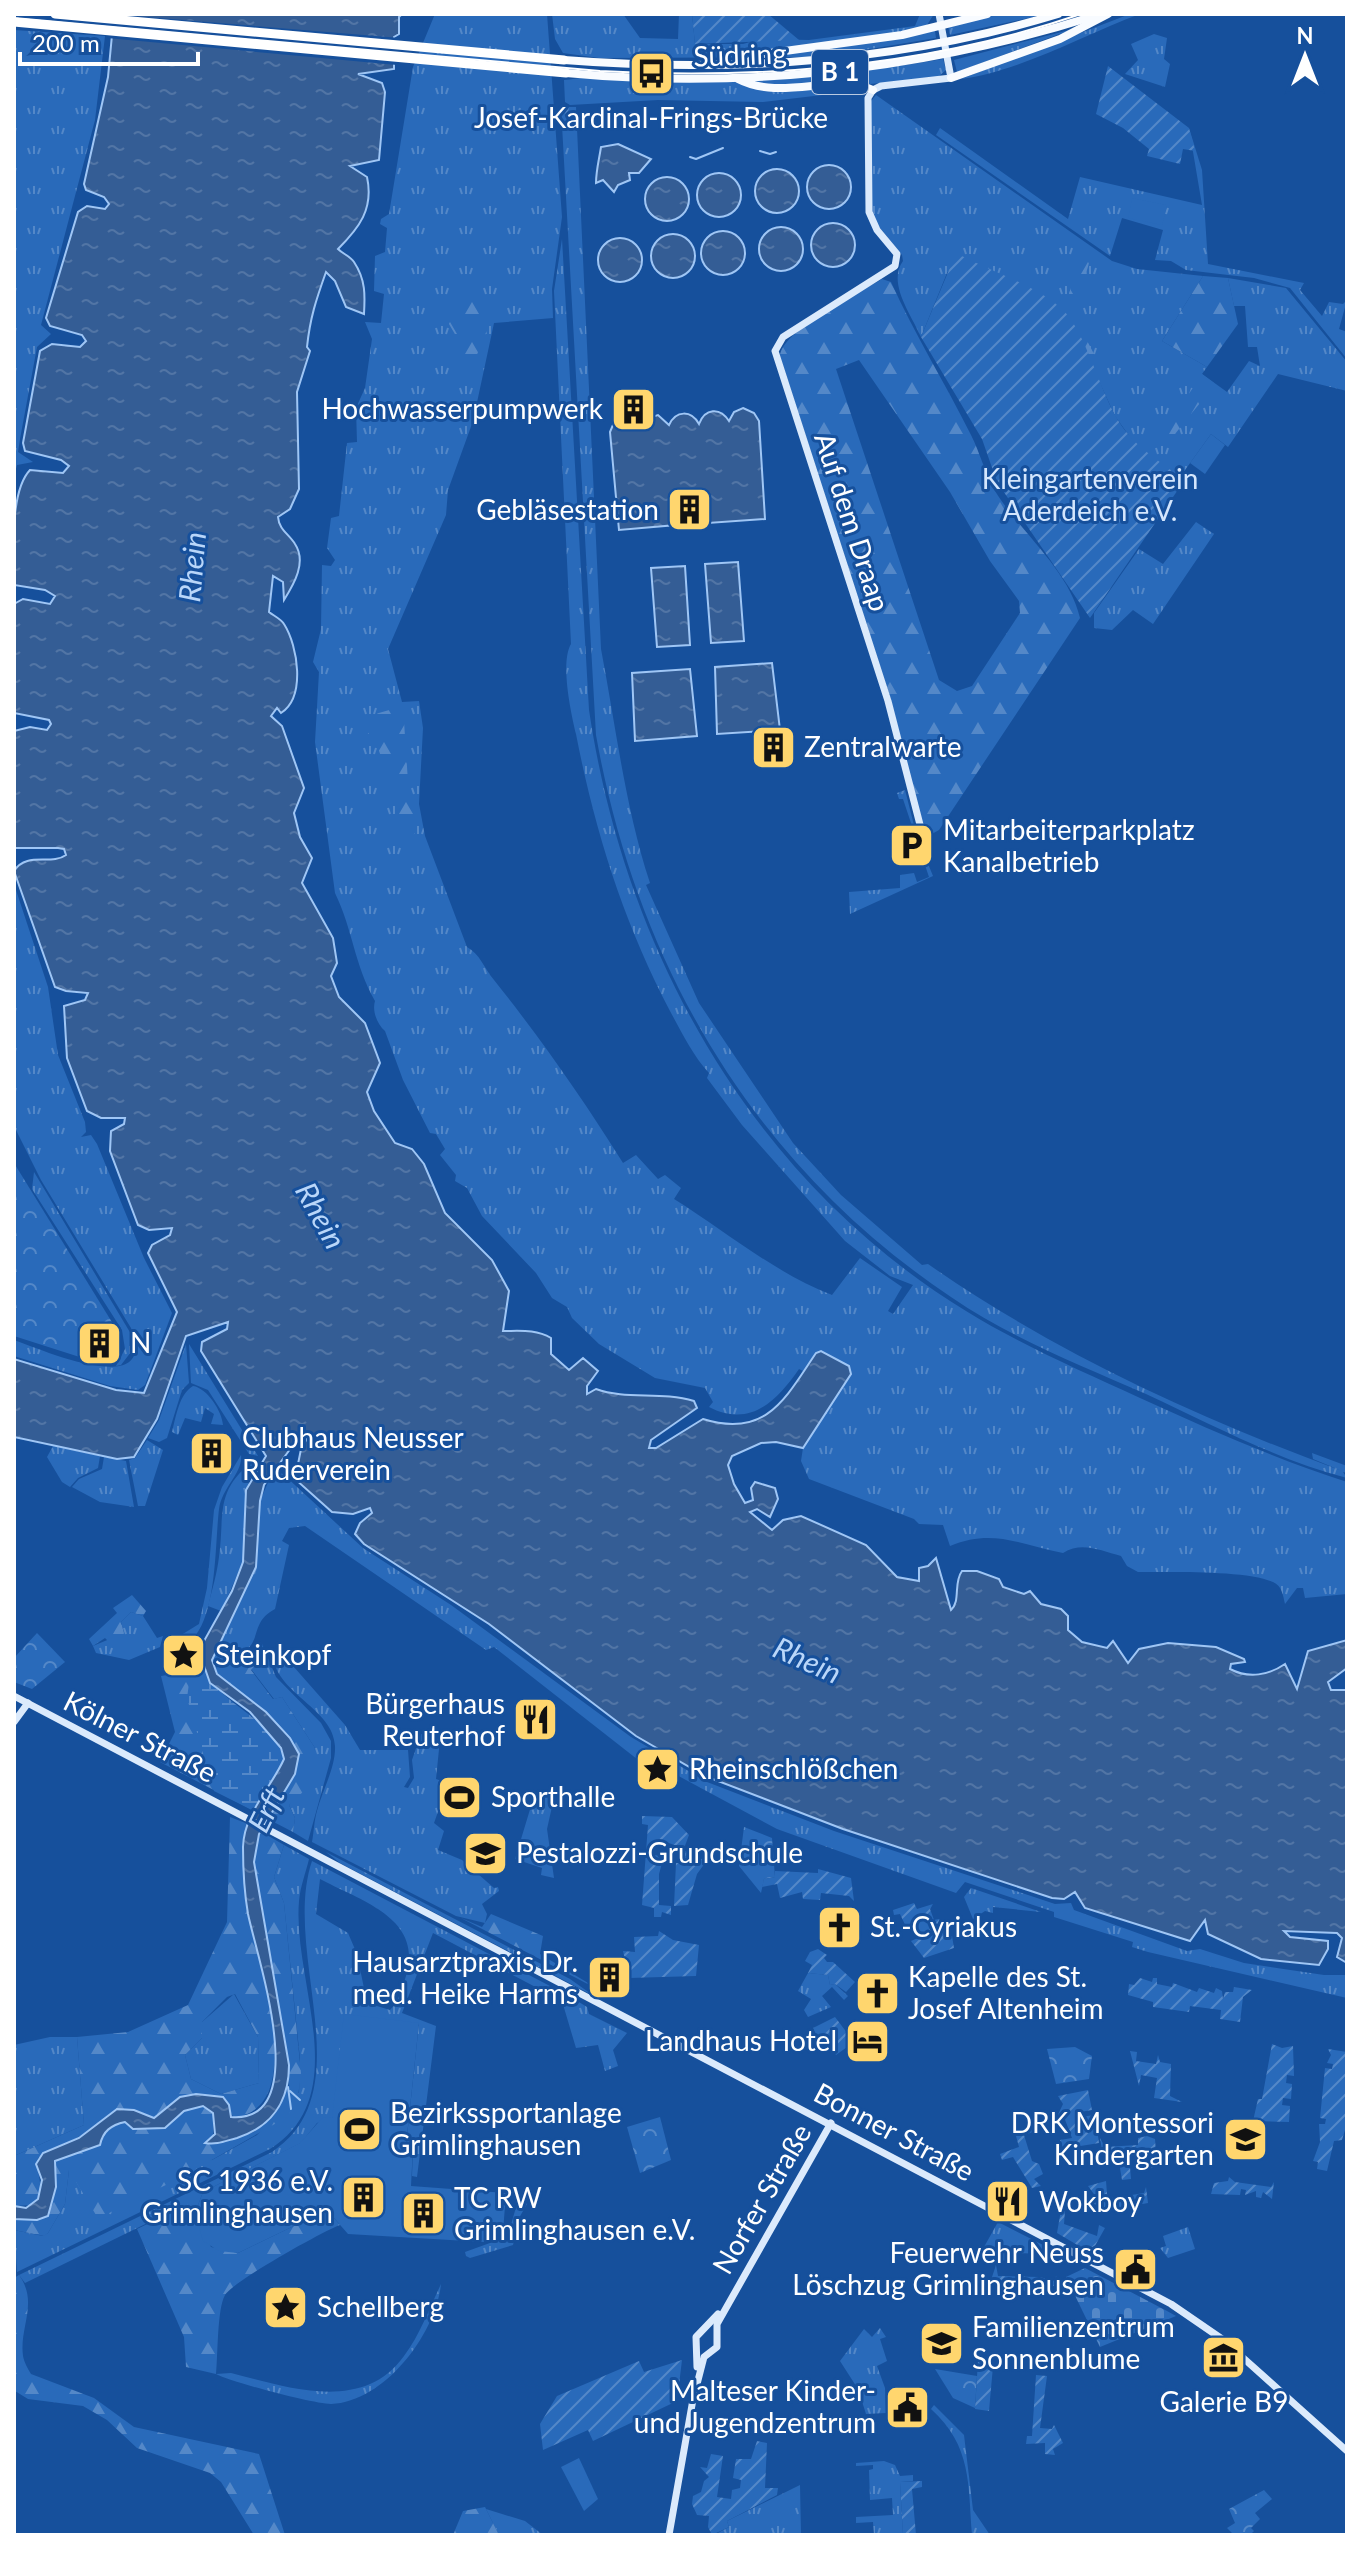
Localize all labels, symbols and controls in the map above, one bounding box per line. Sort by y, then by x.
scale bar [20,16,198,66]
north arrow [1265,16,1345,96]
text: N [1297,22,1313,49]
text: 200 m [32,28,100,57]
street label: Südring [693,35,787,73]
bus stop icon: Josef-Kardinal-Frings-Brücke [627,50,675,98]
road number: B 1 [812,50,868,94]
place label: Josef-Kardinal-Frings-Brücke [474,100,828,134]
building icon: Hochwasserpumpwerk [610,385,658,433]
place label: Hochwasserpumpwerk [321,391,604,425]
street label: Auf dem Draap [808,428,898,615]
park label: Kleingartenverein Aderdeich e.V. [982,461,1198,527]
building icon: Gebläsestation [666,486,714,534]
place label: Gebläsestation [476,492,659,526]
water label: Rhein [170,530,212,603]
building icon: Zentralwarte [749,723,797,771]
place label: Zentralwarte [804,729,962,763]
place label: Mitarbeiterparkplatz Kanalbetrieb [943,812,1195,878]
parking icon: Mitarbeiterparkplatz Kanalbetrieb [888,822,936,870]
water label: Rhein [289,1176,355,1255]
building icon: N [75,1319,123,1367]
place label: N [130,1325,151,1359]
place label: Clubhaus Neusser Ruderverein [242,1420,464,1486]
building icon: Clubhaus Neusser Ruderverein [187,1430,235,1478]
water label: Rhein [768,1628,847,1690]
place icon: Steinkopf [160,1631,208,1679]
place label: Steinkopf [215,1637,331,1671]
street label: Kölner Straße [58,1683,222,1789]
place label: Bürgerhaus Reuterhof [365,1686,505,1752]
restaurant icon: Bürgerhaus Reuterhof [512,1696,560,1744]
place icon: Rheinschlößchen [634,1745,682,1793]
place label: Rheinschlößchen [689,1751,898,1785]
sports icon: Sporthalle [436,1773,484,1821]
place label: Sporthalle [491,1779,615,1813]
water label: Erft [239,1780,292,1838]
school or university icon: Pestalozzi-Grundschule [461,1829,509,1877]
place label: Pestalozzi-Grundschule [516,1835,803,1869]
church icon: St.-Cyriakus [815,1903,863,1951]
place label: St.-Cyriakus [870,1909,1017,1943]
place label: Hausarztpraxis Dr. med. Heike Harms [352,1944,578,2010]
building icon: Hausarztpraxis Dr. med. Heike Harms [585,1954,633,2002]
place label: Kapelle des St. Josef Altenheim [908,1959,1104,2025]
church icon: Kapelle des St. Josef Altenheim [853,1969,901,2017]
hotel icon: Landhaus Hotel [844,2017,892,2065]
place label: Landhaus Hotel [645,2023,837,2057]
street label: Bonner Straße [809,2075,980,2187]
place label: Bezirkssportanlage Grimlinghausen [390,2095,622,2161]
sports icon: Bezirkssportanlage Grimlinghausen [335,2105,383,2153]
place label: DRK Montessori Kindergarten [1011,2105,1214,2171]
school or university icon: DRK Montessori Kindergarten [1221,2115,1269,2163]
street label: Norfer Straße [705,2117,818,2280]
place label: SC 1936 e.V. Grimlinghausen [142,2163,333,2229]
building icon: SC 1936 e.V. Grimlinghausen [340,2173,388,2221]
restaurant icon: Wokboy [984,2178,1032,2226]
place label: TC RW Grimlinghausen e.V. [454,2180,695,2246]
place label: Wokboy [1039,2184,1143,2218]
building icon: TC RW Grimlinghausen e.V. [399,2190,447,2238]
place label: Feuerwehr Neuss Löschzug Grimlinghausen [792,2235,1104,2301]
public building icon: Feuerwehr Neuss Löschzug Grimlinghausen [1111,2245,1159,2293]
place icon: Schellberg [262,2283,310,2331]
place label: Schellberg [317,2289,444,2323]
place label: Familienzentrum Sonnenblume [972,2309,1175,2375]
school or university icon: Familienzentrum Sonnenblume [917,2319,965,2367]
museum icon: Galerie B9 [1200,2333,1248,2381]
place label: Malteser Kinder- und Jugendzentrum [634,2373,876,2439]
public building icon: Malteser Kinder- und Jugendzentrum [883,2383,931,2431]
place label: Galerie B9 [1160,2384,1288,2418]

